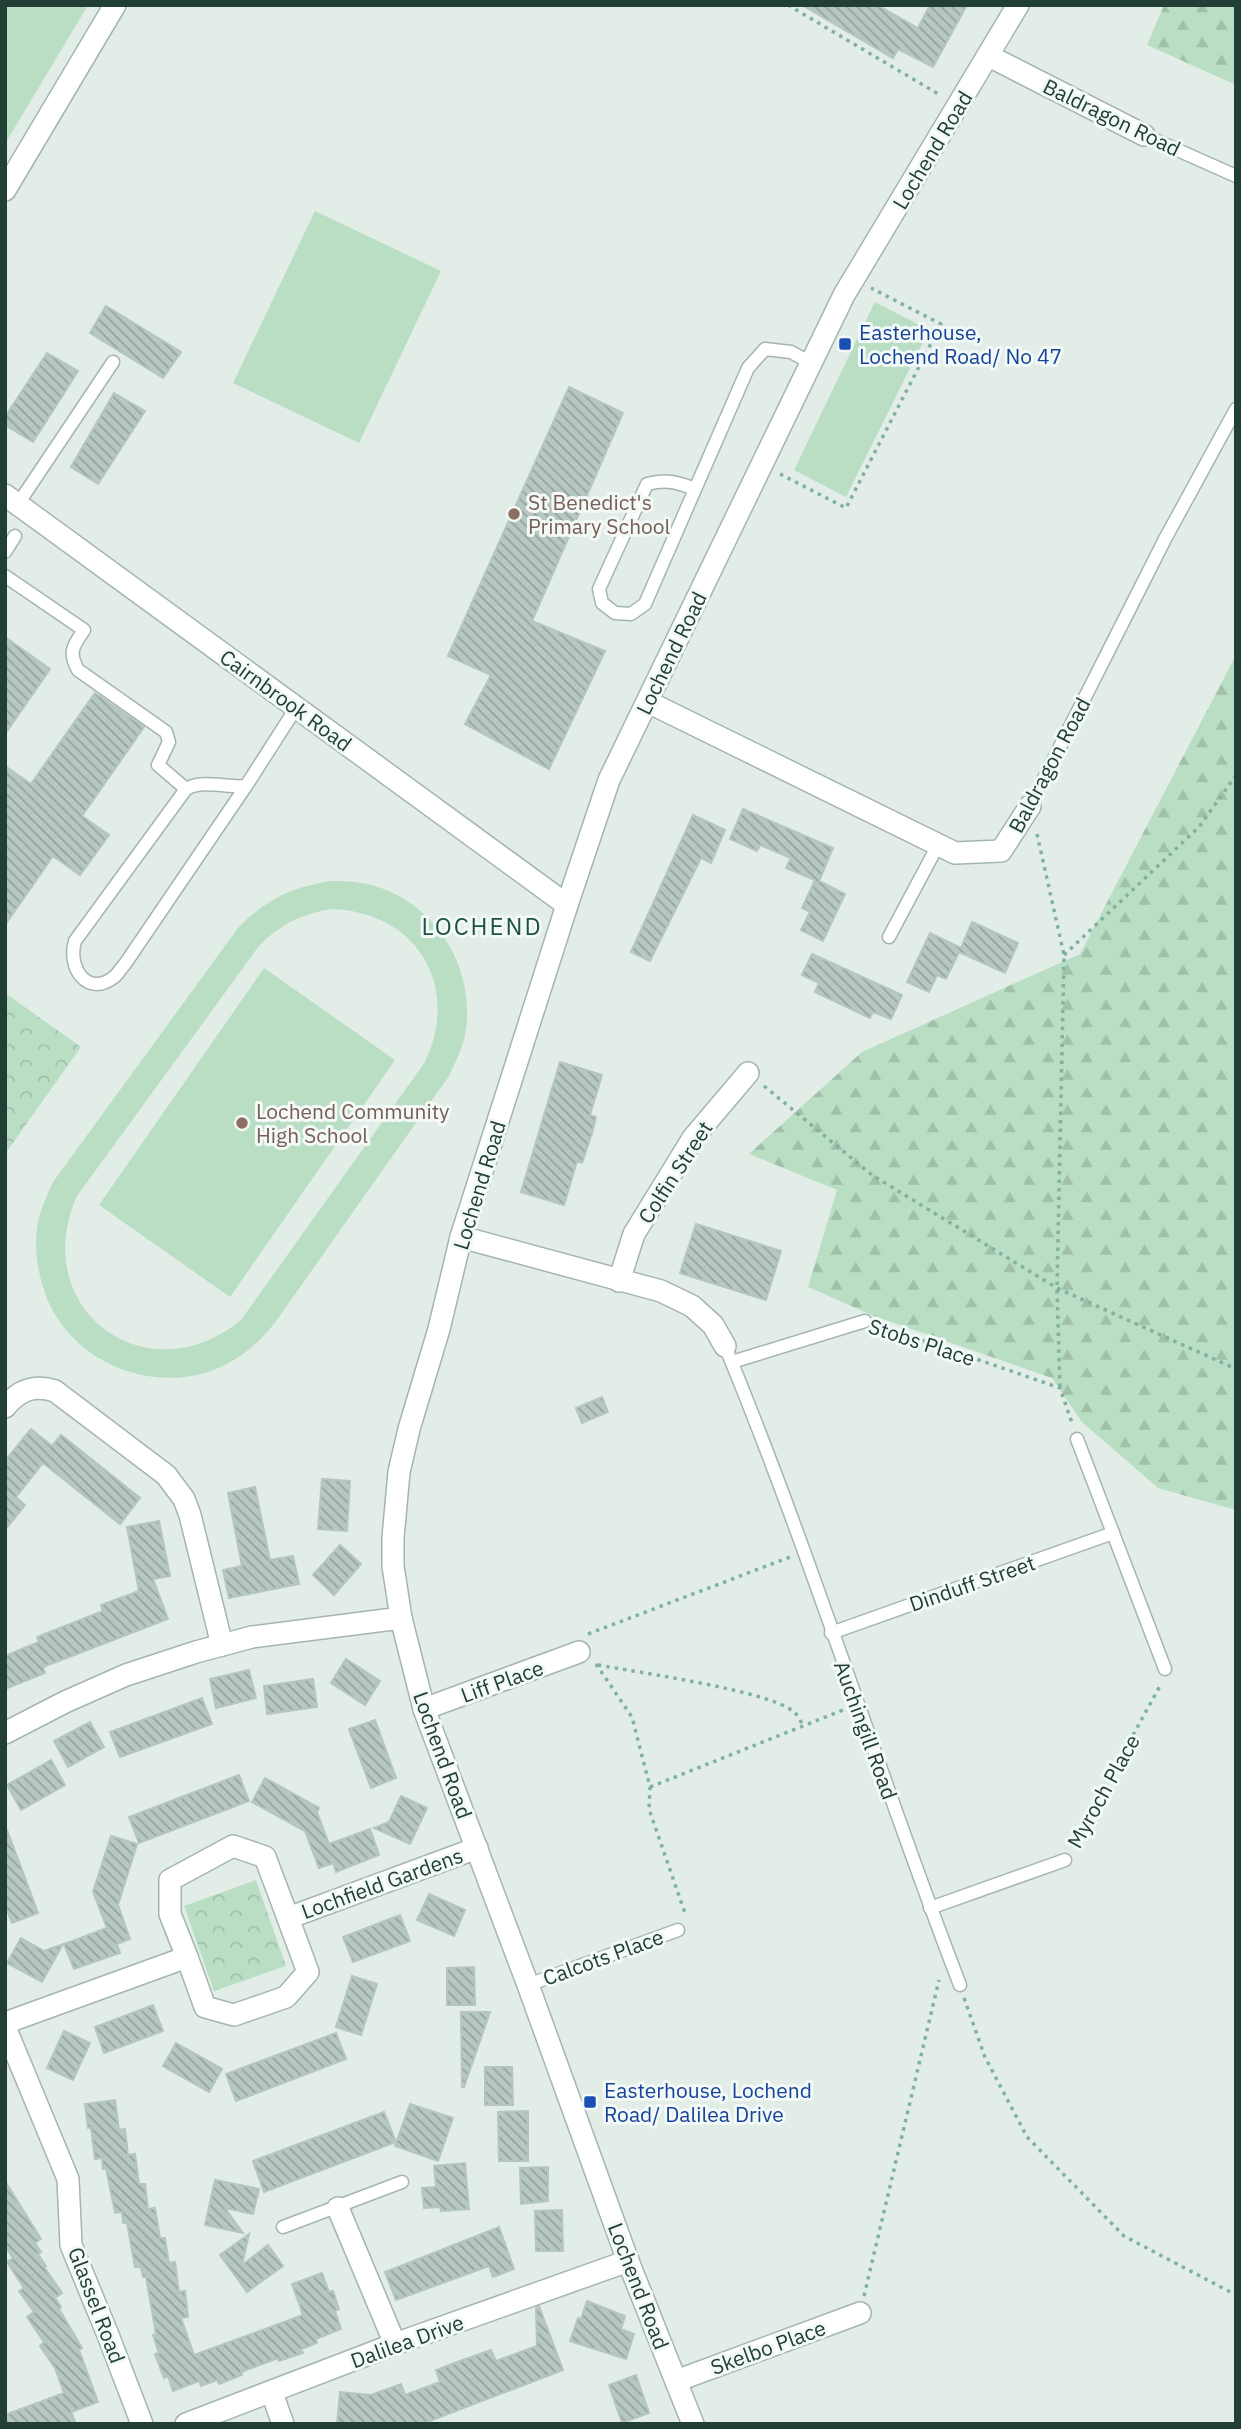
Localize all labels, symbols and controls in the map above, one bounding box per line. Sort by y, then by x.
street label: Baldragon Road [1039,72,1185,162]
street label: Lochend Road [886,86,978,214]
place label: Easterhouse, Lochend Road/ No 47 [859,318,1062,370]
marker: Easterhouse, Lochend Road/ No 47 [837,336,853,352]
place label: St Benedict's Primary School [528,488,671,540]
marker: St Benedict's Primary School [506,506,522,522]
street label: Lochend Road [629,587,713,719]
street label: Cairnbrook Road [214,643,358,757]
street label: Baldragon Road [1002,692,1096,838]
district label: LOCHEND [421,910,543,942]
place label: Lochend Community High School [256,1097,450,1149]
marker: Lochend Community High School [234,1115,250,1131]
street label: Colfin Street [631,1115,719,1229]
street label: Lochend Road [446,1117,512,1253]
street label: Stobs Place [865,1312,979,1372]
street label: Dinduff Street [905,1548,1039,1618]
street label: Liff Place [457,1653,547,1709]
street label: Auchingill Road [828,1657,904,1803]
street label: Lochend Road [407,1688,479,1822]
street label: Myroch Place [1060,1729,1146,1853]
street label: Lochfield Gardens [297,1841,467,1925]
street label: Calcots Place [539,1922,667,1992]
place label: Easterhouse, Lochend Road/ Dalilea Drive [604,2076,812,2128]
marker: Easterhouse, Lochend Road/ Dalilea Drive [582,2094,598,2110]
street label: Lochend Road [602,2219,676,2353]
street label: Glassel Road [62,2243,132,2367]
street label: Dalilea Drive [347,2308,467,2374]
street label: Skelbo Place [707,2313,829,2381]

